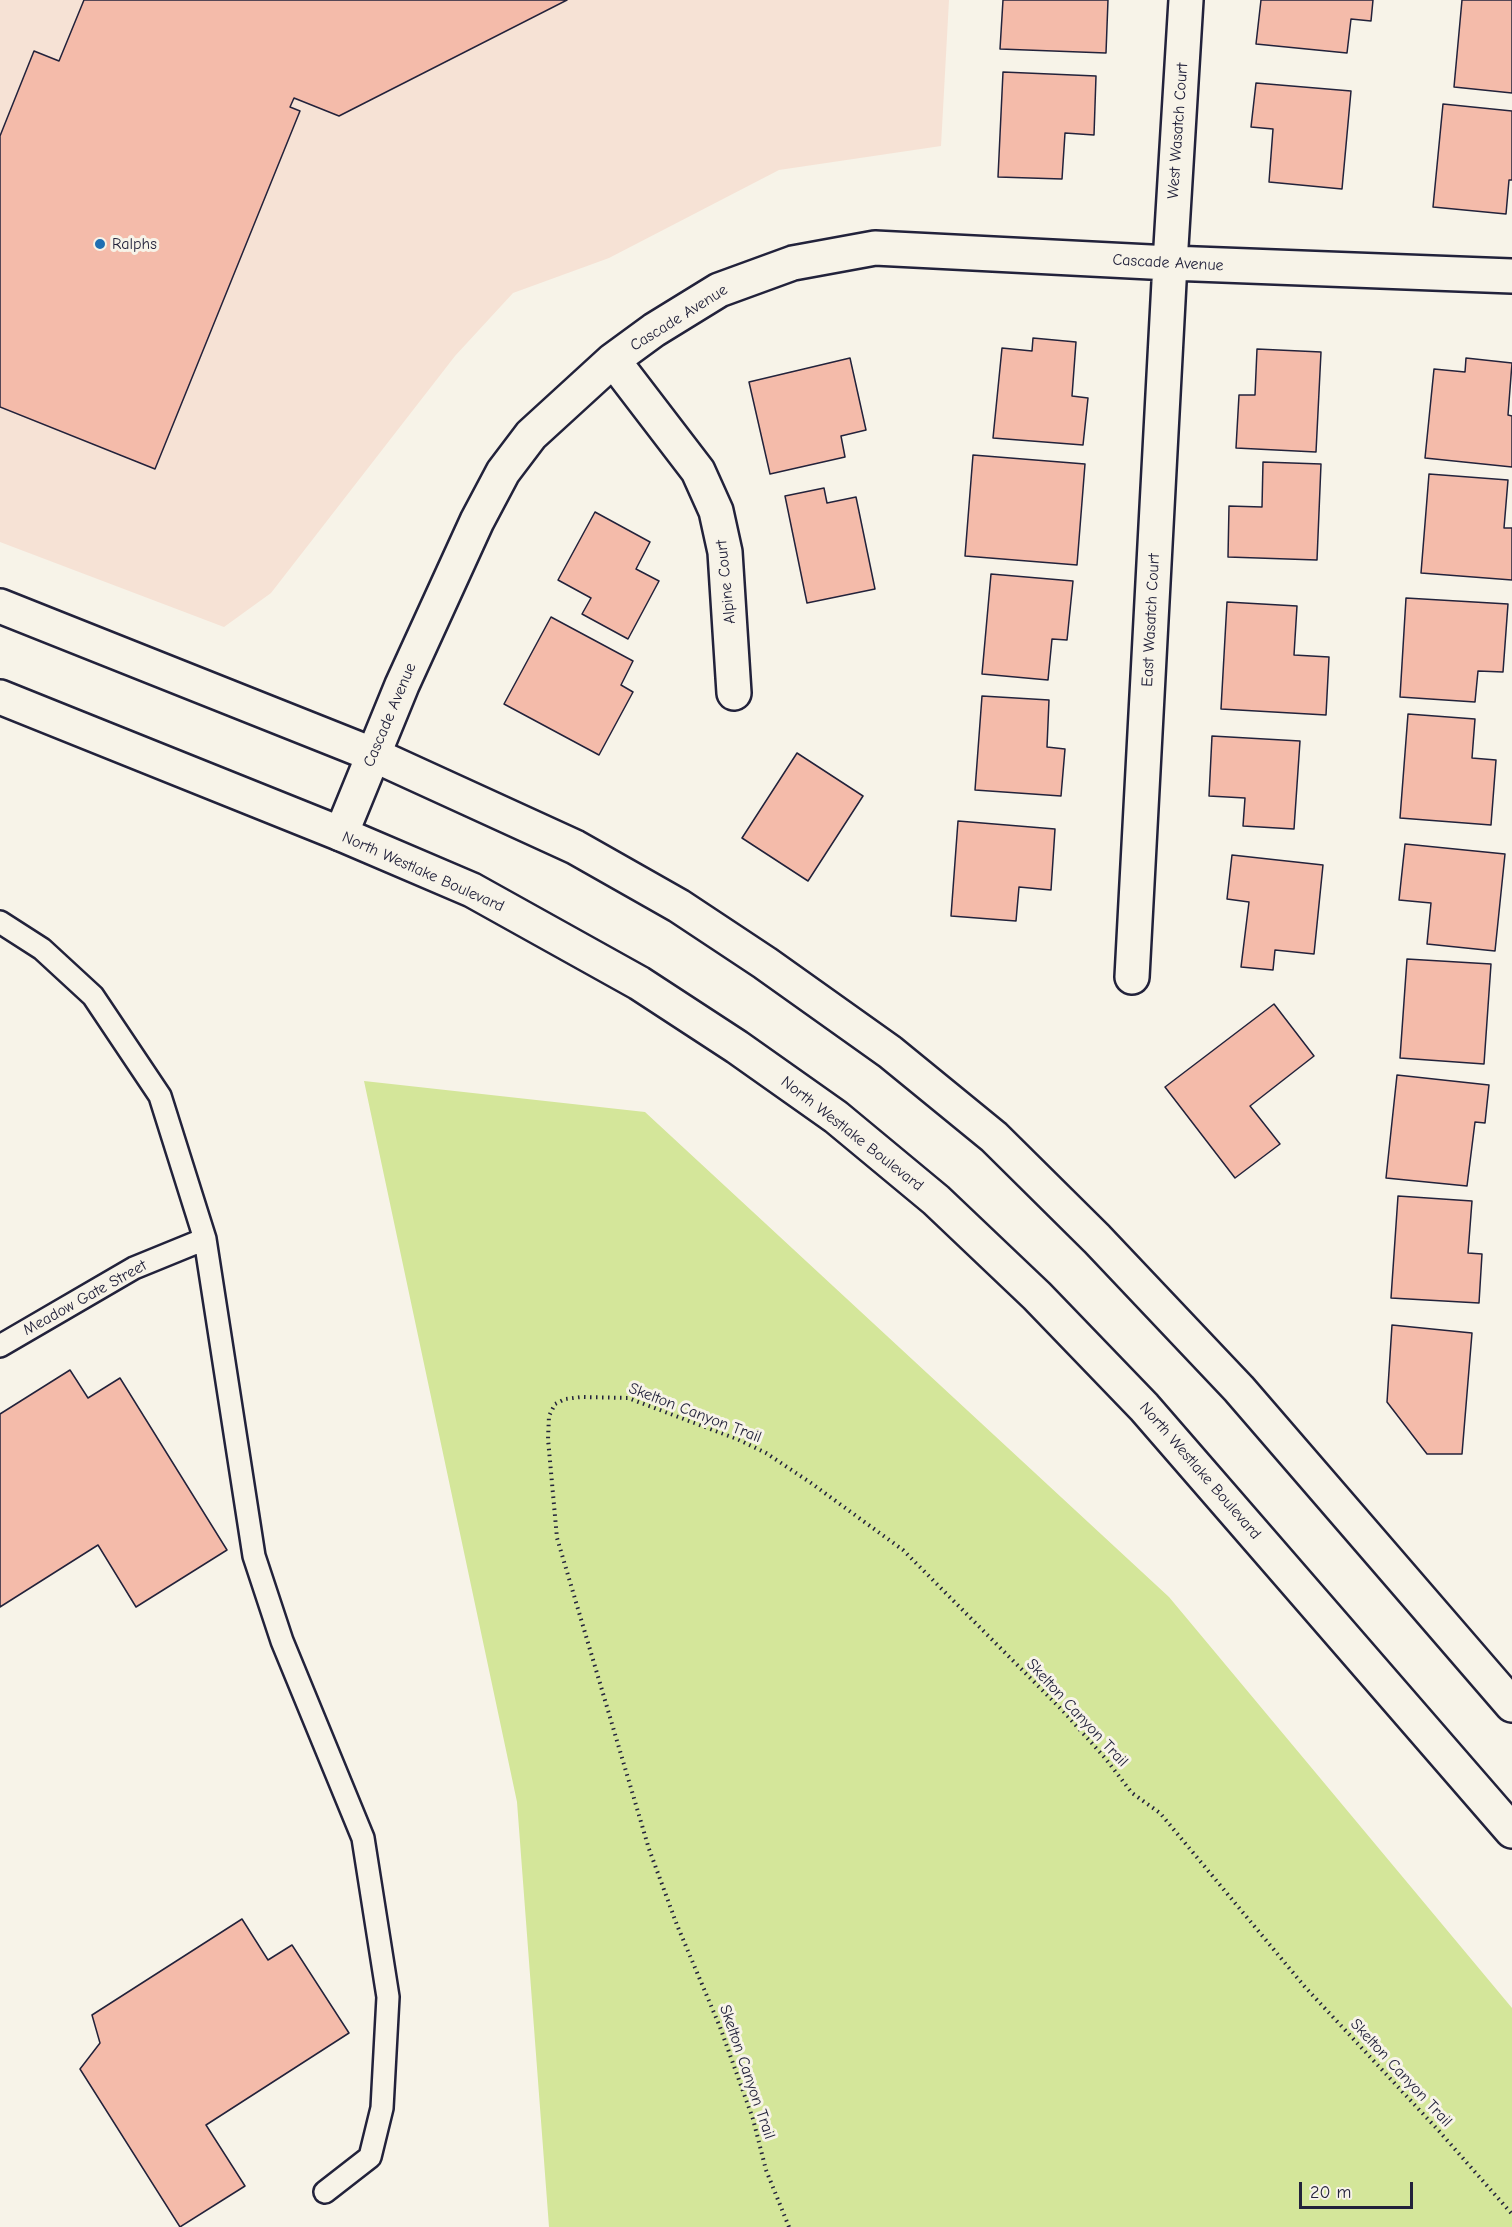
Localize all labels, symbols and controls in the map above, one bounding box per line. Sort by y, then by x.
street label: West Wasatch Court [1164,62,1192,200]
place label: Ralphs [112,234,157,254]
marker: Ralphs [93,237,107,251]
street label: Cascade Avenue [1112,251,1224,275]
street label: Cascade Avenue [627,280,731,356]
street label: Alpine Court [712,539,740,625]
street label: East Wasatch Court [1138,553,1164,687]
street label: Cascade Avenue [359,660,421,770]
street label: North Westlake Boulevard [339,828,507,916]
street label: North Westlake Boulevard [777,1072,927,1196]
street label: Meadow Gate Street [20,1256,150,1340]
street label: Skelton Canyon Trail [626,1379,764,1447]
street label: North Westlake Boulevard [1135,1398,1265,1544]
street label: Skelton Canyon Trail [1022,1655,1132,1771]
street label: Skelton Canyon Trail [715,2002,779,2142]
street label: Skelton Canyon Trail [1346,2015,1456,2131]
scale bar [1302,2170,1416,2208]
text: 20 m [1310,2182,1351,2203]

